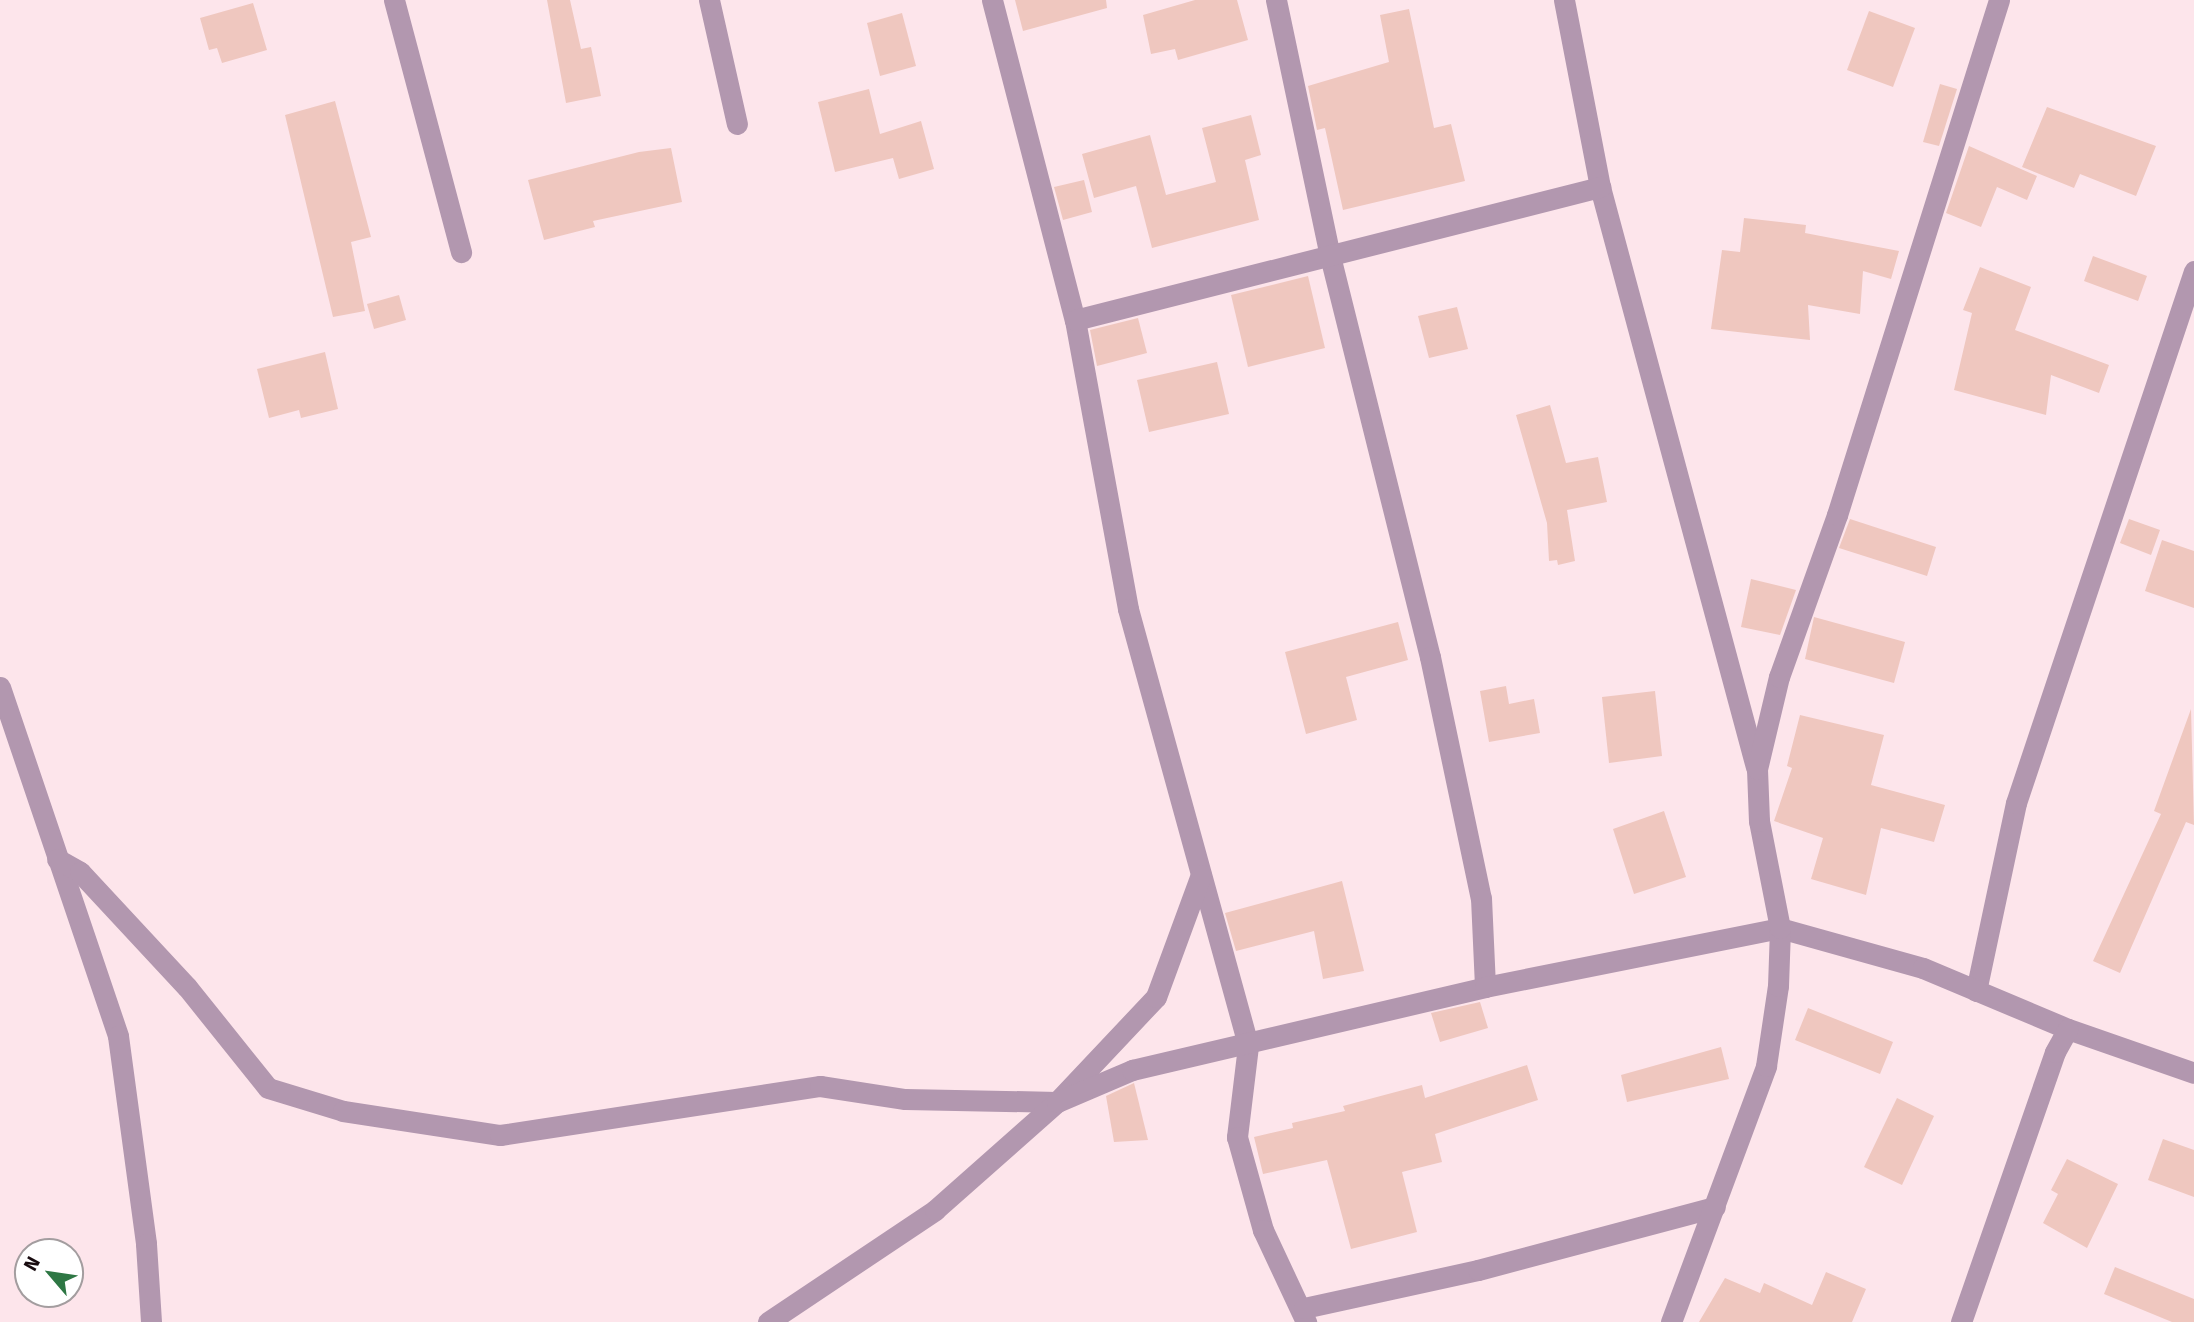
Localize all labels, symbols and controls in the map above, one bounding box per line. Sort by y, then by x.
north arrow [14,1238,84,1308]
text: N [19,1252,45,1275]

